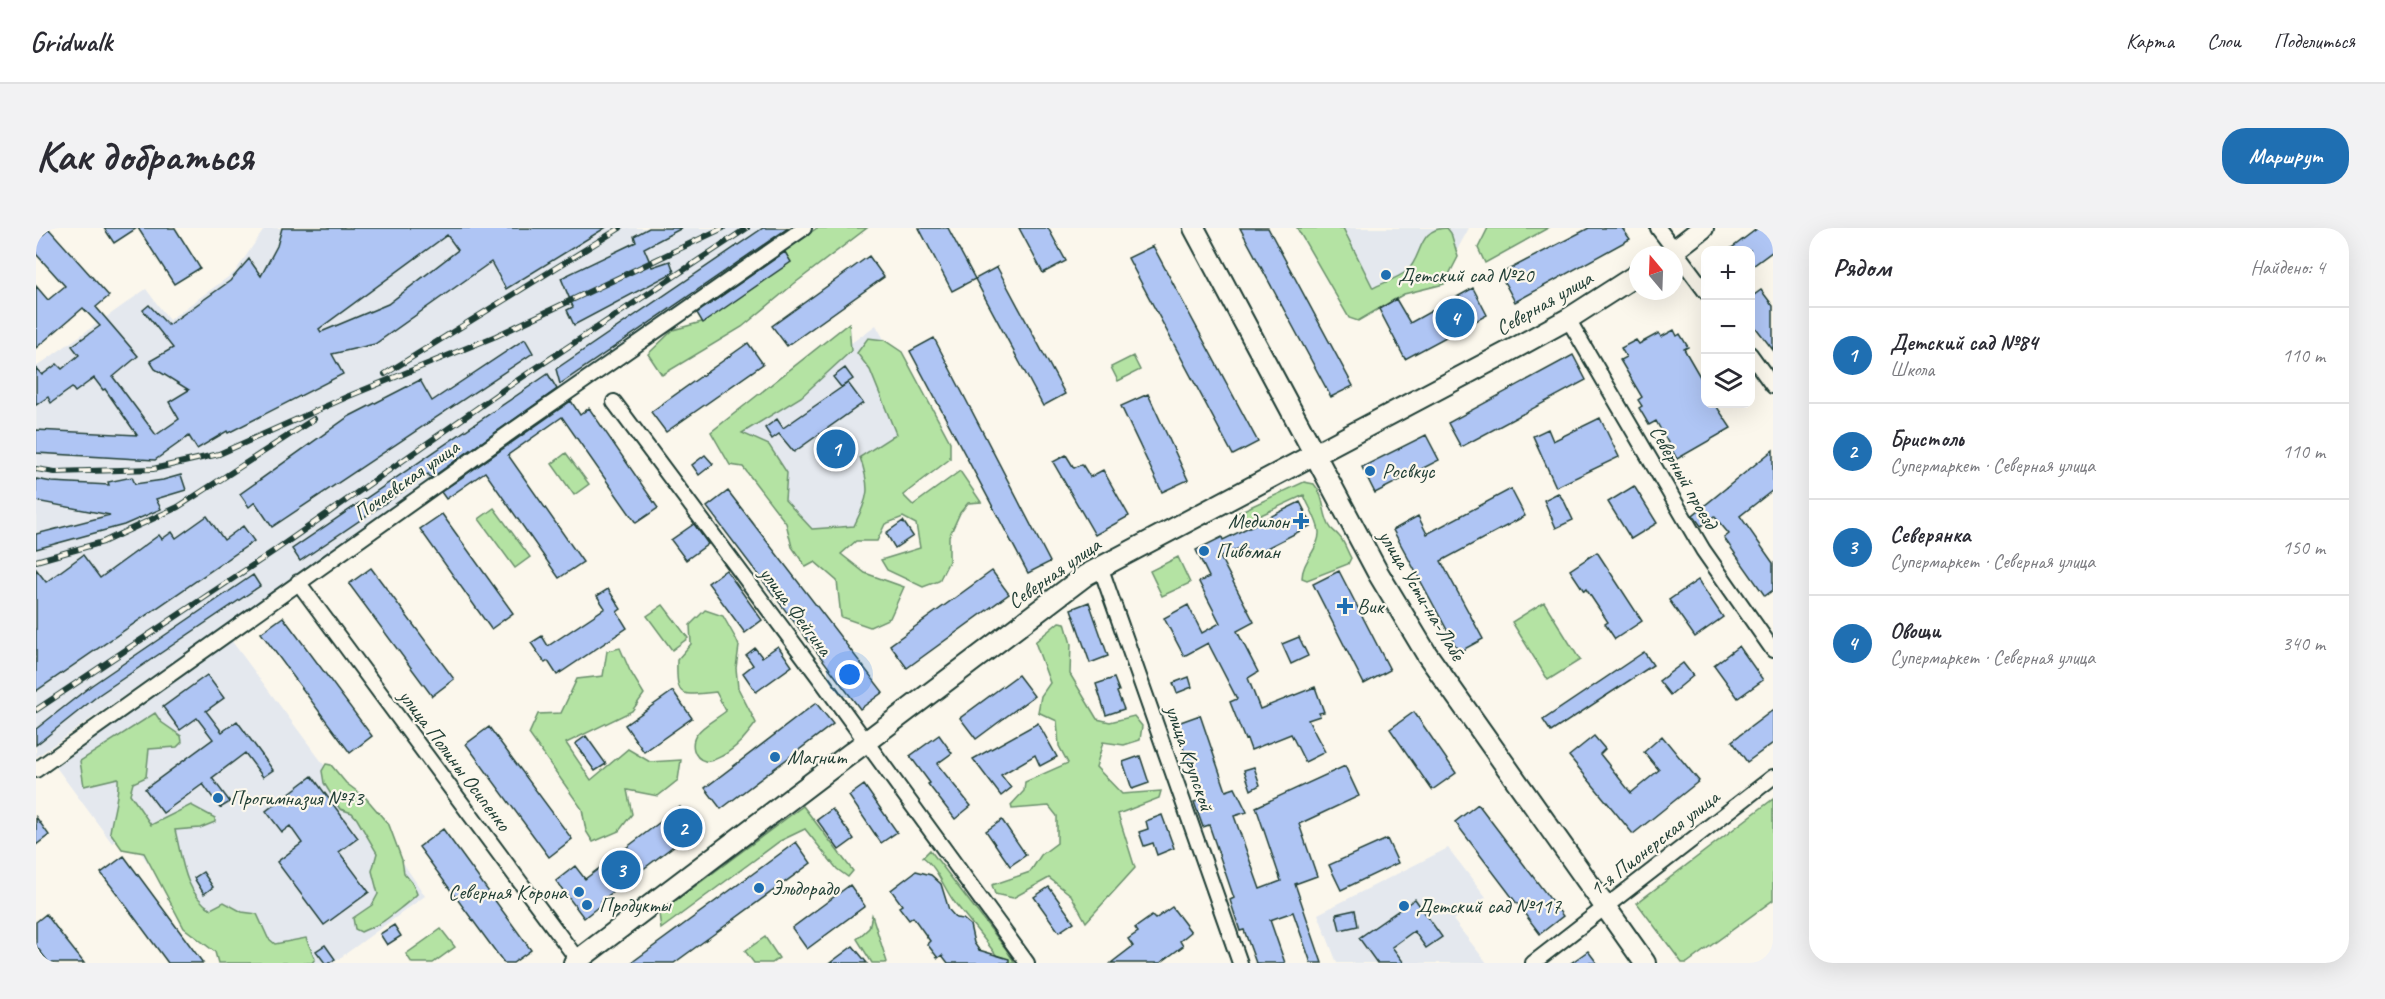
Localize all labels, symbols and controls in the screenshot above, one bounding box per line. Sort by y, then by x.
text: Gridwalk [30,24,112,59]
text: Карта [2126,28,2174,54]
text: Слои [2207,28,2241,54]
text: Поделиться [2274,28,2355,54]
button: Маршрут [2222,128,2349,184]
text: Как добраться [36,130,253,183]
north arrow [1629,246,1683,300]
map controls [1701,246,1755,408]
button: + [1701,246,1755,300]
text: Рядом [1833,251,1891,284]
text: Найдено: 4 [2250,255,2325,280]
place label: Детский сад №20 [1398,262,1535,288]
street label: Северная улица [1491,264,1599,341]
marker: Детский сад №20 [1379,268,1393,282]
pin: 4 [1436,296,1474,340]
button: − [1701,300,1755,354]
text: Детский сад №84 [1890,329,2038,357]
text: 1 [1848,343,1857,368]
text: 110 m [2282,343,2325,368]
button: layers [1701,354,1755,408]
text: Школа [1890,357,1934,382]
street label: Северный проезд [1644,421,1725,536]
text: Бристоль [1890,425,1964,453]
pin: 1 [816,426,856,472]
street label: Почаевская улица [348,433,465,526]
text: 2 [1848,439,1857,464]
text: 110 m [2282,439,2325,464]
text: Супермаркет · Северная улица [1890,453,2095,478]
place label: Росвкус [1382,458,1436,484]
marker: Росвкус [1363,464,1377,478]
place label: Медилон [1228,508,1290,534]
marker: Медилон [1294,514,1308,528]
text: Северянка [1890,521,1970,549]
street label: улица Усти-на-Лабе [1372,523,1472,666]
street label: Северная улица [1003,531,1107,614]
text: 3 [1848,535,1857,560]
text: 150 m [2282,535,2325,560]
place label: Пивоман [1216,538,1281,564]
marker: Пивоман [1197,544,1211,558]
text: Супермаркет · Северная улица [1890,549,2095,574]
street label: улица Фейгина [753,560,839,662]
place label: Вик [1357,593,1386,619]
marker: Вик [1338,599,1352,613]
text: Овощи [1890,617,1941,645]
text: 4 [1848,631,1857,656]
text: 340 m [2282,631,2325,656]
text: Супермаркет · Северная улица [1890,645,2095,670]
your location [835,660,864,689]
street label: улица Полины Осипенко [392,682,518,837]
street label: улица Крупской [1159,700,1221,815]
place label: Магнит [787,744,848,770]
marker: Магнит [768,750,782,764]
street label: 1-я Пионерская улица [1584,783,1726,902]
place label: Прогимназия №73 [230,785,365,811]
marker: Прогимназия №73 [211,791,225,805]
pin: 2 [664,806,702,850]
pin: 3 [602,848,640,892]
place label: Эльдорадо [771,875,841,901]
place label: Северная Корона [448,879,569,905]
marker: Эльдорадо [752,881,766,895]
marker: Северная Корона [572,885,586,899]
place label: Продукты [599,892,672,918]
place label: Детский сад №117 [1416,893,1562,919]
marker: Продукты [580,898,594,912]
marker: Детский сад №117 [1397,899,1411,913]

